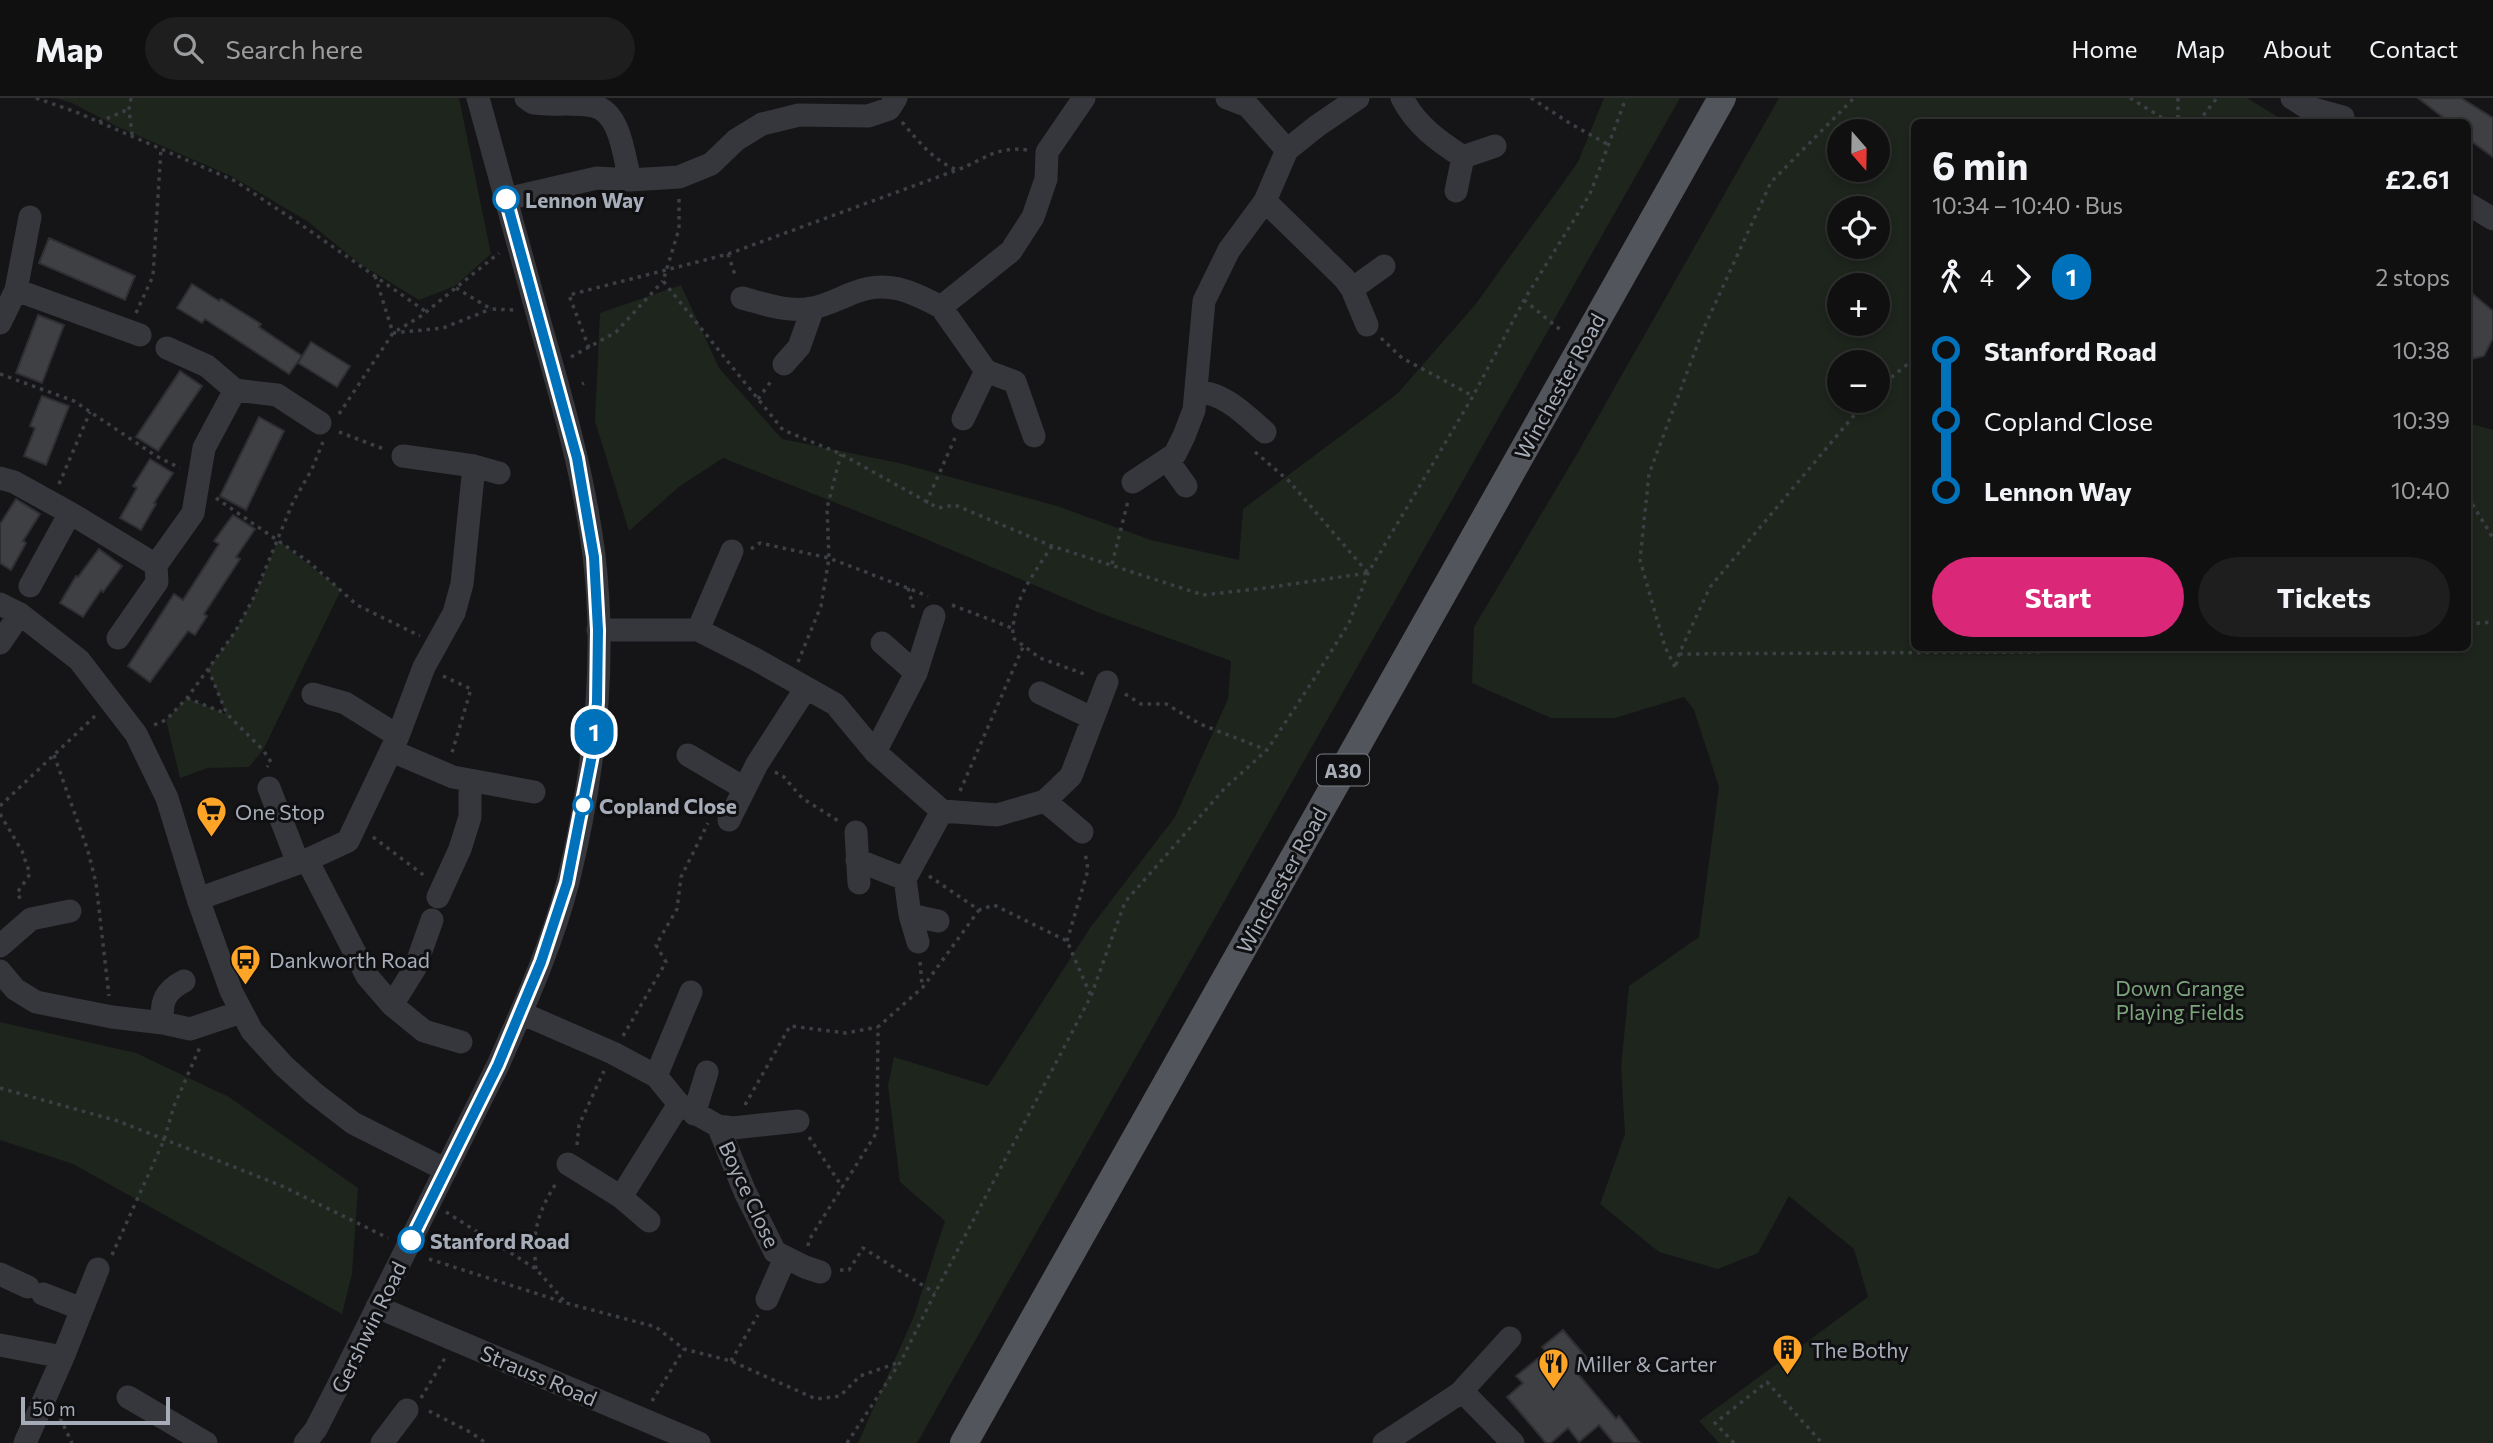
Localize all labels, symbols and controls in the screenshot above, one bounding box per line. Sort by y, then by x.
search box [145,17,635,80]
text: Map [35,28,103,69]
icon: search [169,29,207,67]
text: Search here [225,33,363,64]
text: Home [2072,34,2138,63]
text: Map [2176,34,2225,63]
text: About [2263,34,2331,63]
text: Contact [2369,34,2458,63]
north arrow [1827,119,1890,182]
map controls [1827,119,1890,413]
text: 6 min [1932,141,2028,188]
text: £2.61 [2385,163,2450,194]
marker: Lennon Way [493,186,519,212]
place label: Lennon Way [525,187,645,212]
text: 10:34 – 10:40 · Bus [1932,191,2123,219]
button: locate [1827,196,1890,259]
icon: walk [1932,258,1970,296]
icon: forward [2004,258,2042,296]
text: 1 [2066,262,2077,291]
text: 4 [1980,263,1994,291]
text: 2 stops [2376,263,2450,291]
button: + [1827,273,1890,336]
street label: Winchester Road [1509,309,1609,463]
text: Stanford Road [1984,335,2157,366]
text: 10:38 [2393,336,2450,364]
button: − [1827,350,1890,413]
text: Copland Close [1984,405,2153,436]
text: 10:39 [2393,406,2450,434]
text: Lennon Way [1984,475,2132,506]
text: 10:40 [2391,476,2450,504]
button: Start [1932,557,2184,637]
button: Tickets [2198,557,2450,637]
line badge: 1 [571,709,617,755]
text: 1 [589,717,599,746]
road number: A30 [1317,754,1369,786]
place label: Copland Close [599,793,737,818]
supermarket icon: One Stop [195,794,229,838]
marker: Copland Close [573,795,593,815]
place label: One Stop [235,799,325,824]
street label: Winchester Road [1231,803,1331,957]
bus stop icon: Dankworth Road [229,942,263,986]
place label: Dankworth Road [269,947,430,972]
park label: Down Grange Playing Fields [2115,975,2245,1024]
street label: Boyce Close [714,1137,786,1251]
marker: Stanford Road [398,1227,424,1253]
place label: Stanford Road [430,1228,570,1253]
street label: Gershwin Road [325,1257,411,1397]
building icon: The Bothy [1771,1332,1805,1376]
place label: The Bothy [1811,1337,1909,1362]
street label: Strauss Road [477,1339,601,1411]
restaurant icon: Miller & Carter [1536,1346,1570,1390]
place label: Miller & Carter [1576,1351,1717,1376]
scale bar [21,1394,170,1426]
text: 50 m [32,1397,76,1420]

